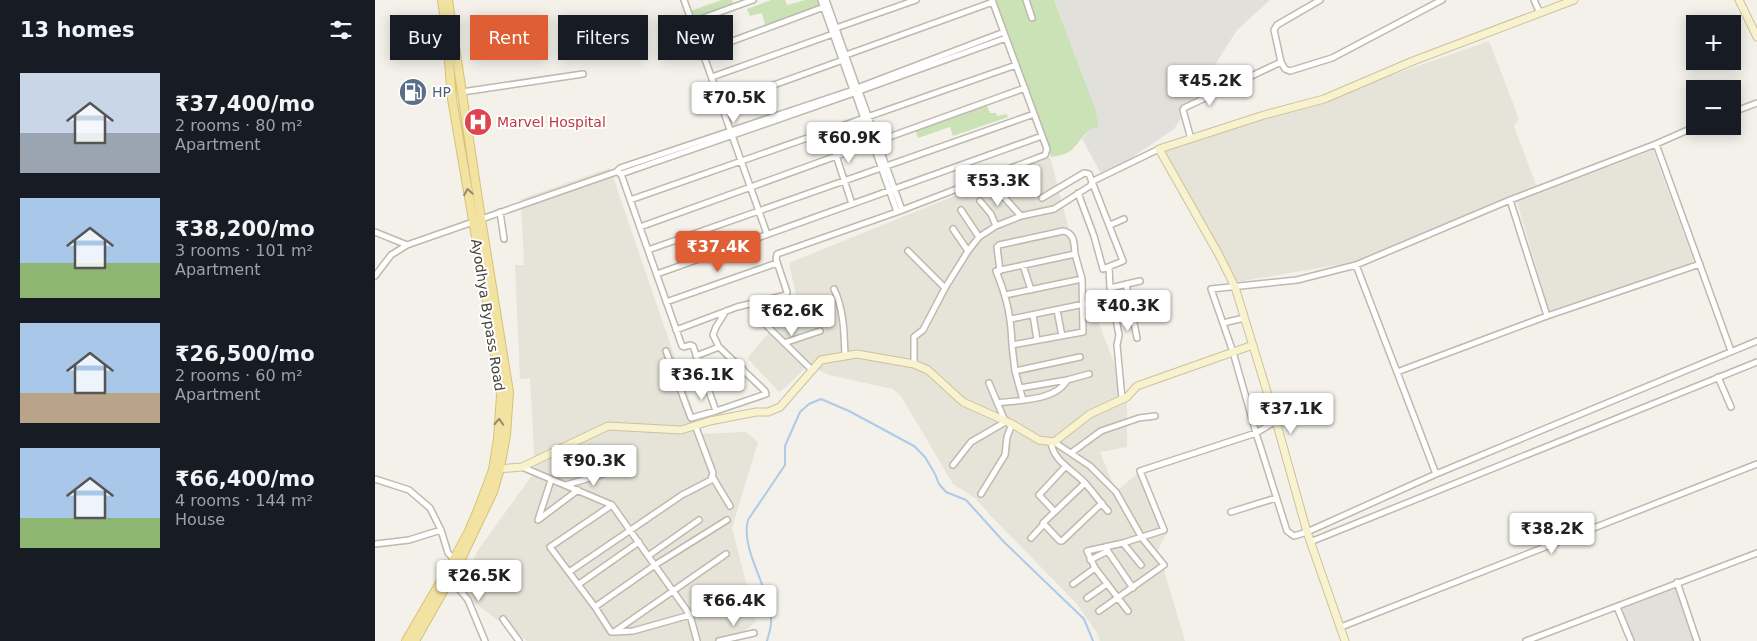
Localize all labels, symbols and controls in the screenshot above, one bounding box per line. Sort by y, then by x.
chip: Buy [390,15,460,60]
chip: Rent [470,15,548,60]
chip: Filters [558,15,648,60]
chip: New [658,15,733,60]
map controls [1686,15,1741,135]
button: + [1686,15,1741,70]
icon: filters [327,16,355,44]
text: 13 homes [20,18,135,42]
pin: ₹45.2K [1169,64,1251,107]
text: ₹45.2K [1178,71,1242,90]
fuel station icon: HP [398,77,428,107]
button: − [1686,80,1741,135]
pin: ₹70.5K [693,82,775,124]
place label: HP [432,84,451,100]
text: ₹70.5K [702,88,766,107]
text: ₹37,400/mo [175,92,315,116]
icon: home [60,93,120,153]
hospital icon: Marvel Hospital [463,107,493,137]
place label: Marvel Hospital [497,114,606,130]
text: 2 rooms · 80 m² [175,116,303,135]
pin: ₹60.9K [808,121,890,164]
text: ₹60.9K [817,128,881,147]
text: Apartment [175,135,261,154]
pin: ₹53.3K [957,164,1039,207]
text: ₹53.3K [966,171,1030,190]
one-way arrow [464,188,474,196]
text: ₹38,200/mo [175,217,315,241]
icon: home [60,218,120,278]
pin: ₹37.4K [677,230,759,273]
text: ₹37.4K [686,237,750,256]
street label: Ayodhya Bypass Road [468,238,508,392]
text: 3 rooms · 101 m² [175,241,313,260]
text: Apartment [175,260,261,279]
pin: ₹40.3K [1087,290,1169,332]
pin: ₹62.6K [751,294,833,337]
text: ₹40.3K [1096,296,1160,315]
text: ₹62.6K [760,301,824,320]
text: ₹26,500/mo [175,342,315,366]
icon: home [60,343,120,403]
pin: ₹36.1K [661,358,743,401]
text: ₹36.1K [670,365,734,384]
text: 2 rooms · 60 m² [175,366,303,385]
text: Apartment [175,385,261,404]
pin: ₹37.1K [1250,392,1332,435]
text: ₹37.1K [1259,399,1323,418]
one-way arrow [494,417,505,425]
pin: ₹90.3K [553,444,635,487]
text: ₹90.3K [562,451,626,470]
text: ₹66,400/mo [175,467,315,491]
icon: home [60,468,120,528]
text: 4 rooms · 144 m² [175,491,313,510]
text: House [175,510,225,529]
pin: ₹38.2K [1511,512,1593,555]
text: ₹38.2K [1520,519,1584,538]
pin: ₹26.5K [438,560,520,602]
text: ₹26.5K [447,566,511,585]
pin: ₹66.4K [693,584,775,627]
text: ₹66.4K [702,591,766,610]

